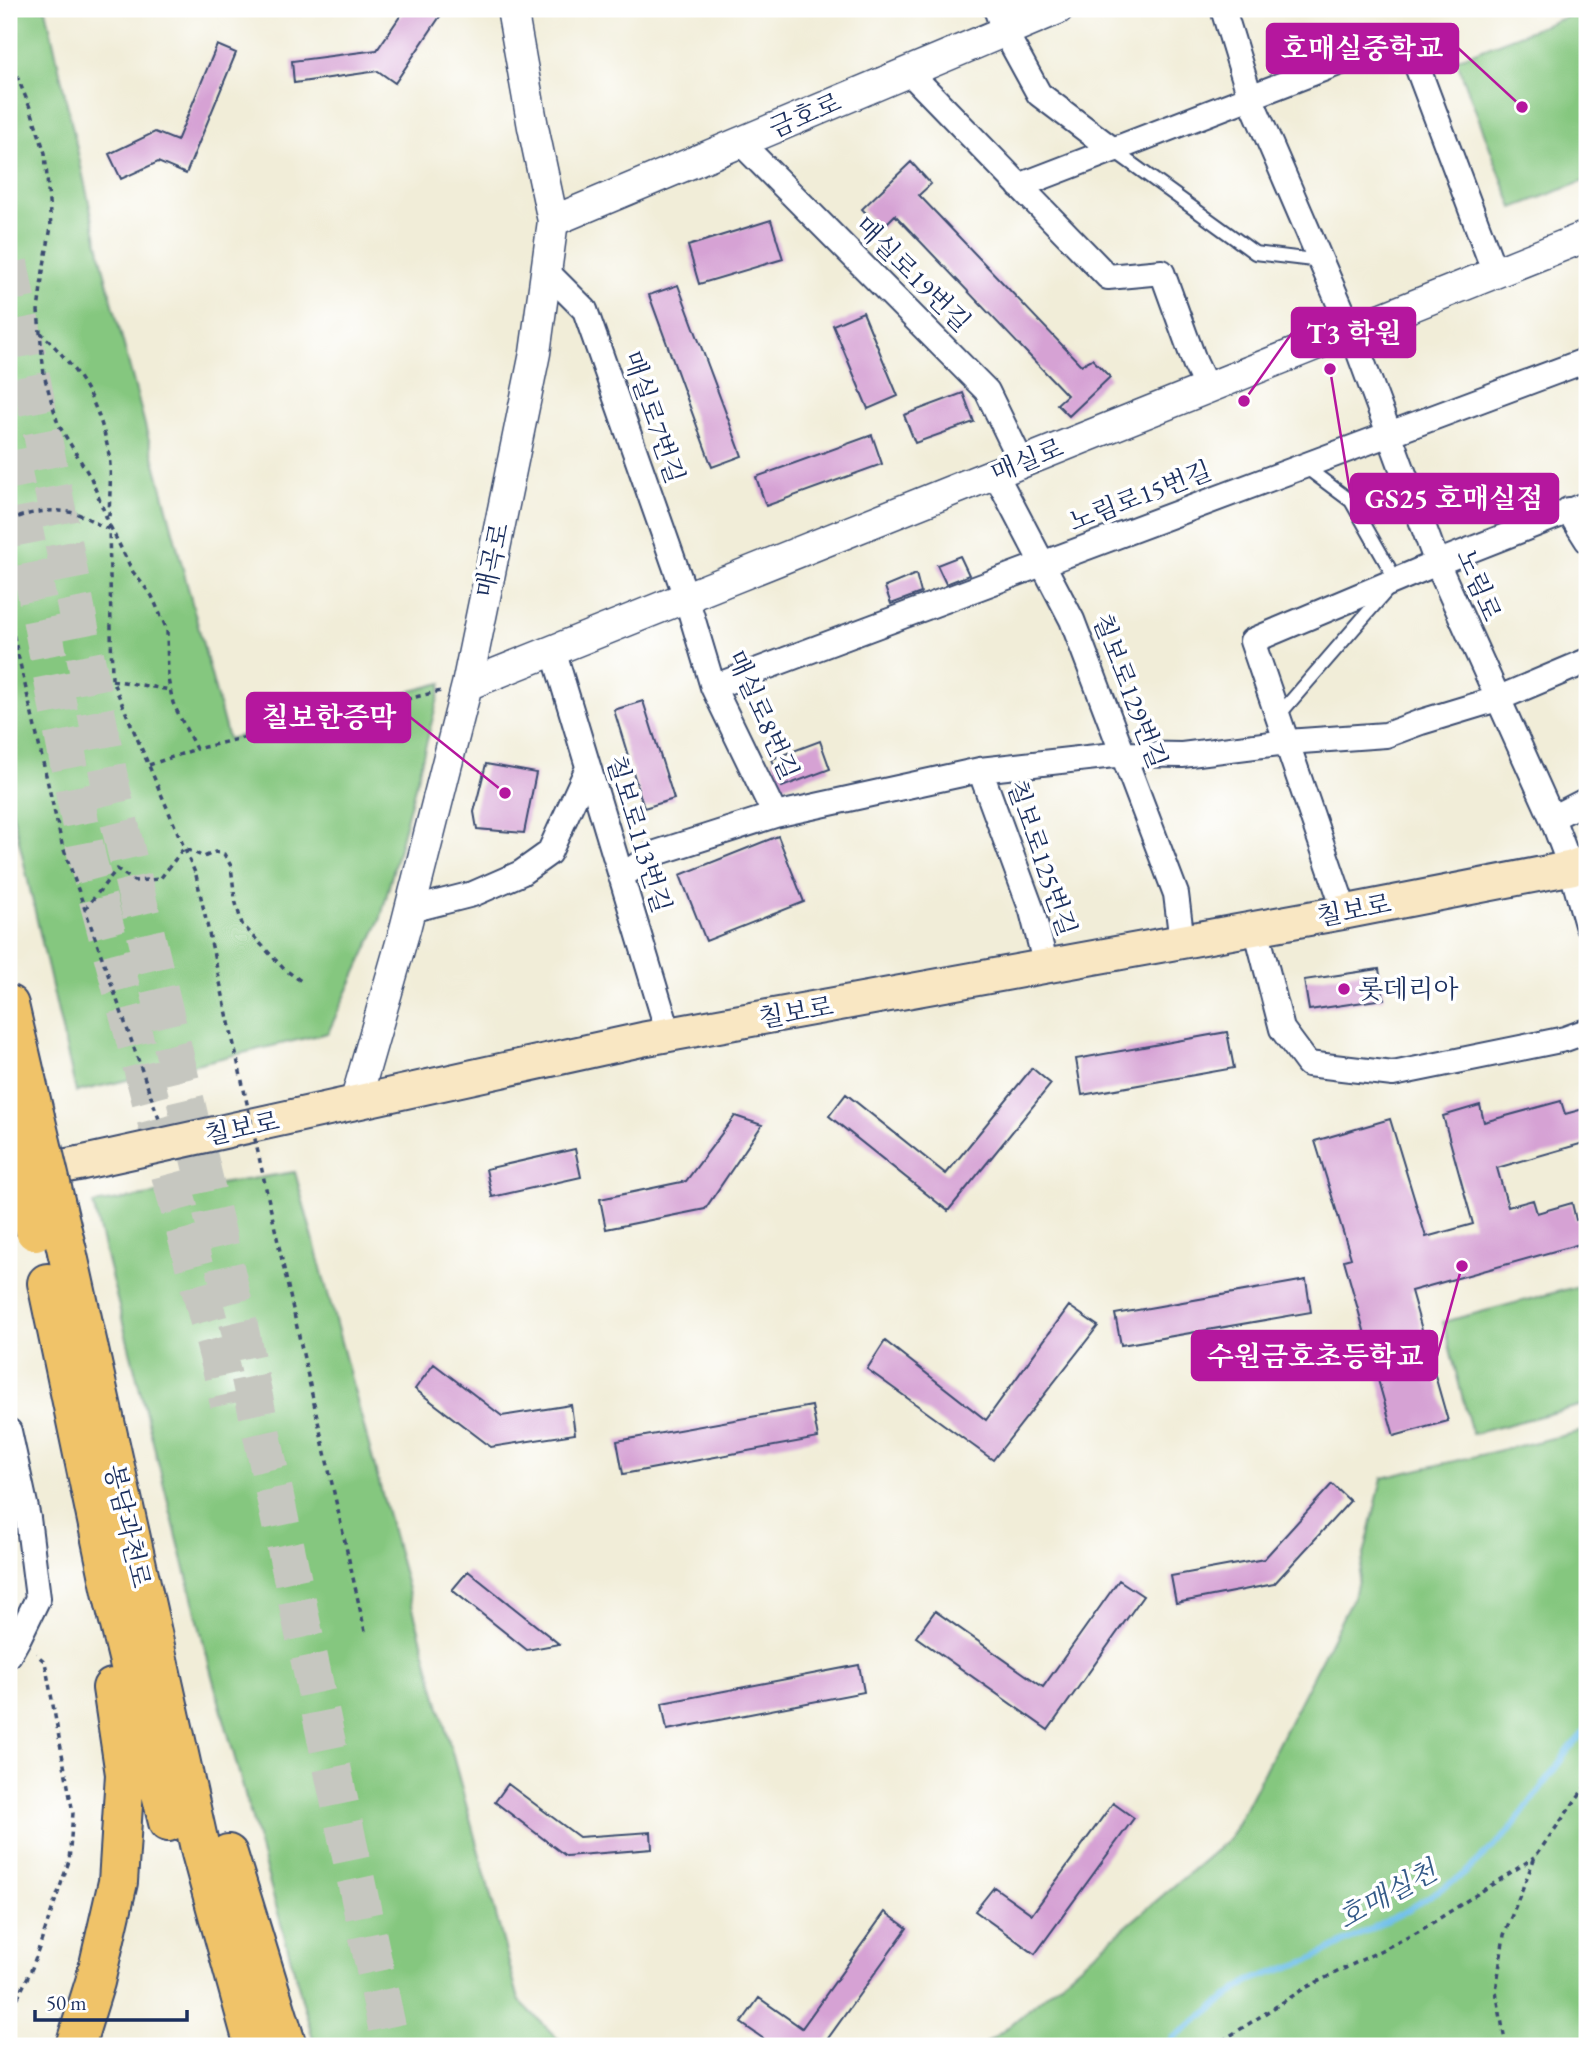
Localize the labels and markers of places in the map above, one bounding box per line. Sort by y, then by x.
callout: 호매실중학교 [1267,24,1458,73]
callout: T3 학원 [1292,308,1415,357]
callout: GS25 호매실점 [1351,474,1558,523]
callout: 칠보한증막 [247,693,410,742]
place label: 롯데리아 [1358,972,1459,1006]
marker: 롯데리아 [1336,981,1352,997]
callout: 수원금호초등학교 [1192,1331,1437,1380]

